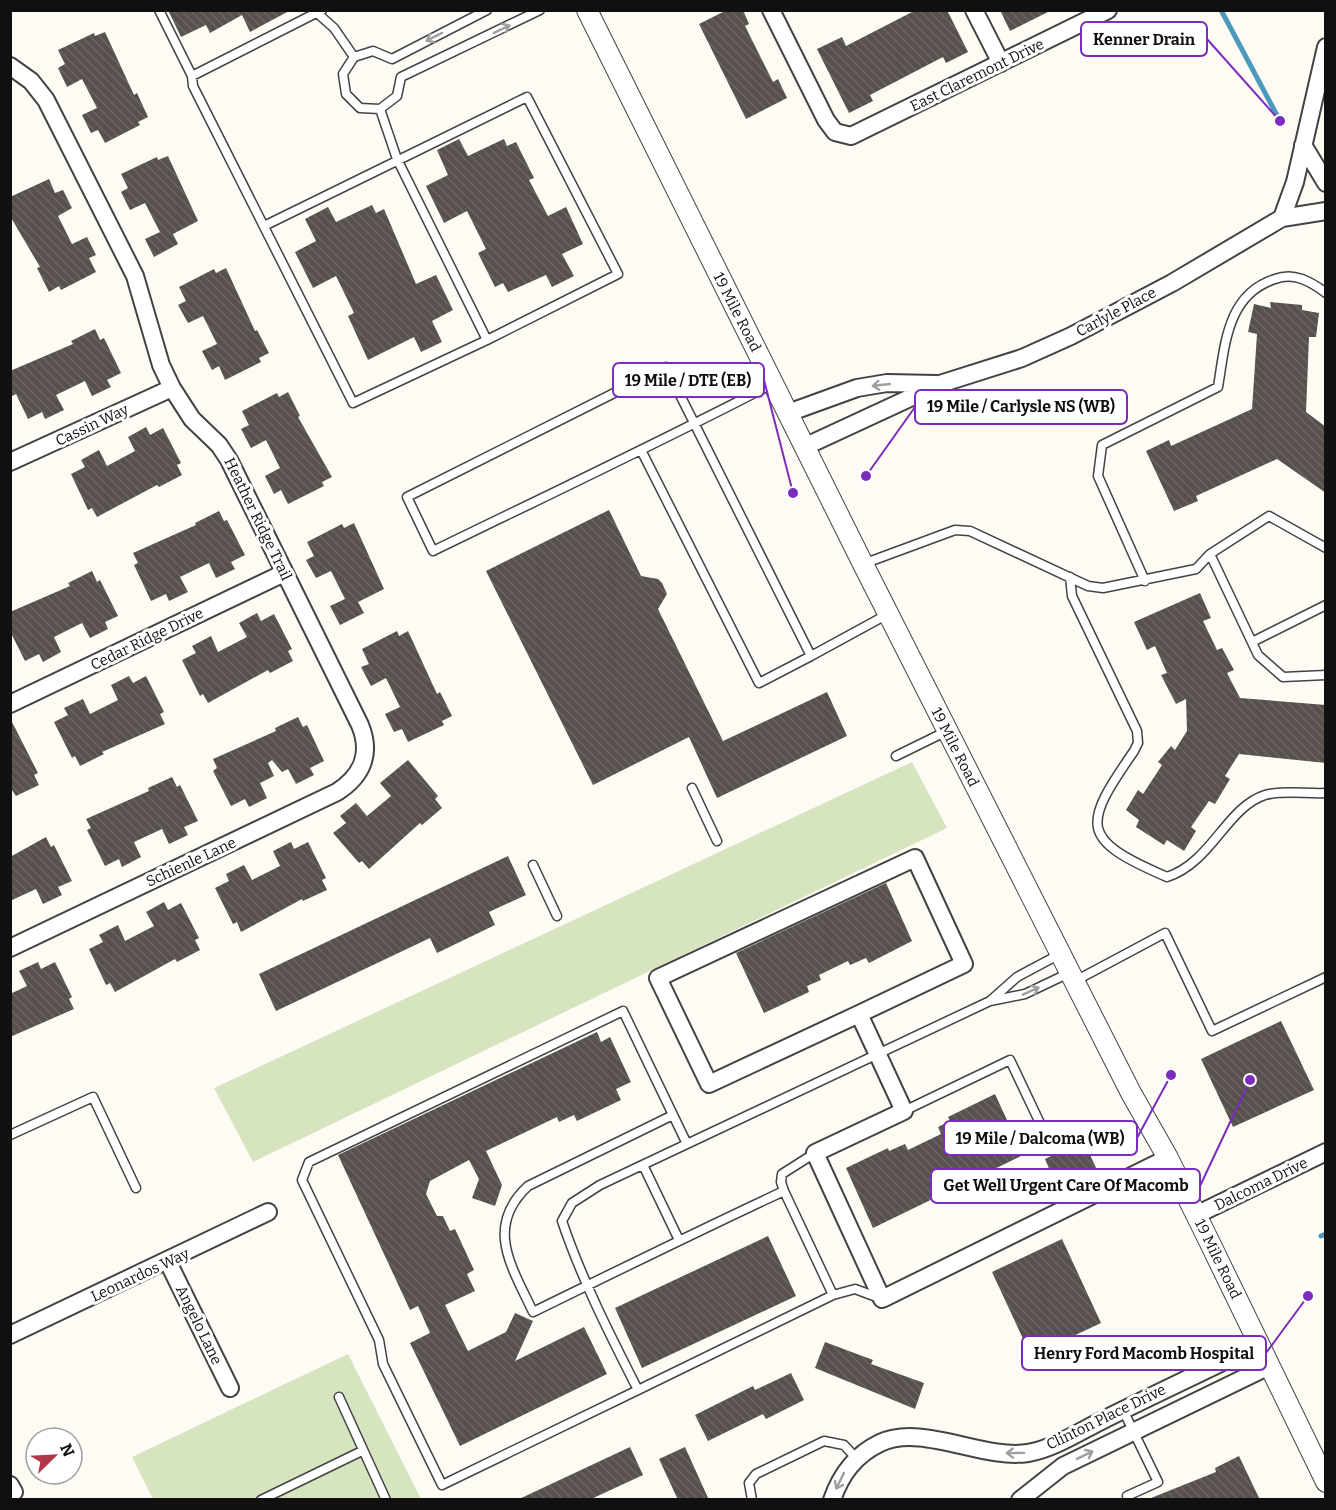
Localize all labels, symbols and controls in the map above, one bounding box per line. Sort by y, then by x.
one-way arrow [493,22,511,34]
callout: Kenner Drain [1081,22,1207,56]
text: Kenner Drain [1093,30,1196,49]
one-way arrow [426,32,444,43]
street label: East Claremont Drive [907,35,1047,115]
street label: 19 Mile Road [709,269,765,355]
street label: Carlyle Place [1073,283,1159,341]
callout: 19 Mile / DTE (EB) [613,363,764,397]
text: 19 Mile / DTE (EB) [625,371,751,390]
one-way arrow [872,379,892,390]
callout: 19 Mile / Carlysle NS (WB) [915,390,1127,424]
text: 19 Mile / Carlysle NS (WB) [927,397,1115,416]
street label: Cassin Way [53,400,132,450]
street label: Heather Ridge Trail [220,455,296,583]
street label: Cedar Ridge Drive [88,604,206,674]
street label: 19 Mile Road [927,704,983,790]
street label: Schienle Lane [143,833,239,891]
one-way arrow [1022,985,1040,996]
callout: 19 Mile / Dalcoma (WB) [944,1121,1137,1155]
text: 19 Mile / Dalcoma (WB) [955,1129,1125,1148]
street label: Dalcoma Drive [1211,1154,1311,1214]
callout: Get Well Urgent Care Of Macomb [931,1169,1200,1203]
text: Get Well Urgent Care Of Macomb [943,1176,1189,1195]
street label: 19 Mile Road [1191,1216,1245,1302]
street label: Leonardos Way [88,1244,192,1306]
street label: Angelo Lane [172,1282,226,1368]
callout: Henry Ford Macomb Hospital [1022,1336,1266,1370]
text: Henry Ford Macomb Hospital [1034,1344,1254,1363]
street label: Clinton Place Drive [1043,1380,1169,1454]
north arrow [24,1426,84,1486]
text: N [56,1441,78,1460]
one-way arrow [1006,1447,1026,1459]
one-way arrow [1076,1449,1094,1461]
one-way arrow [833,1472,845,1490]

